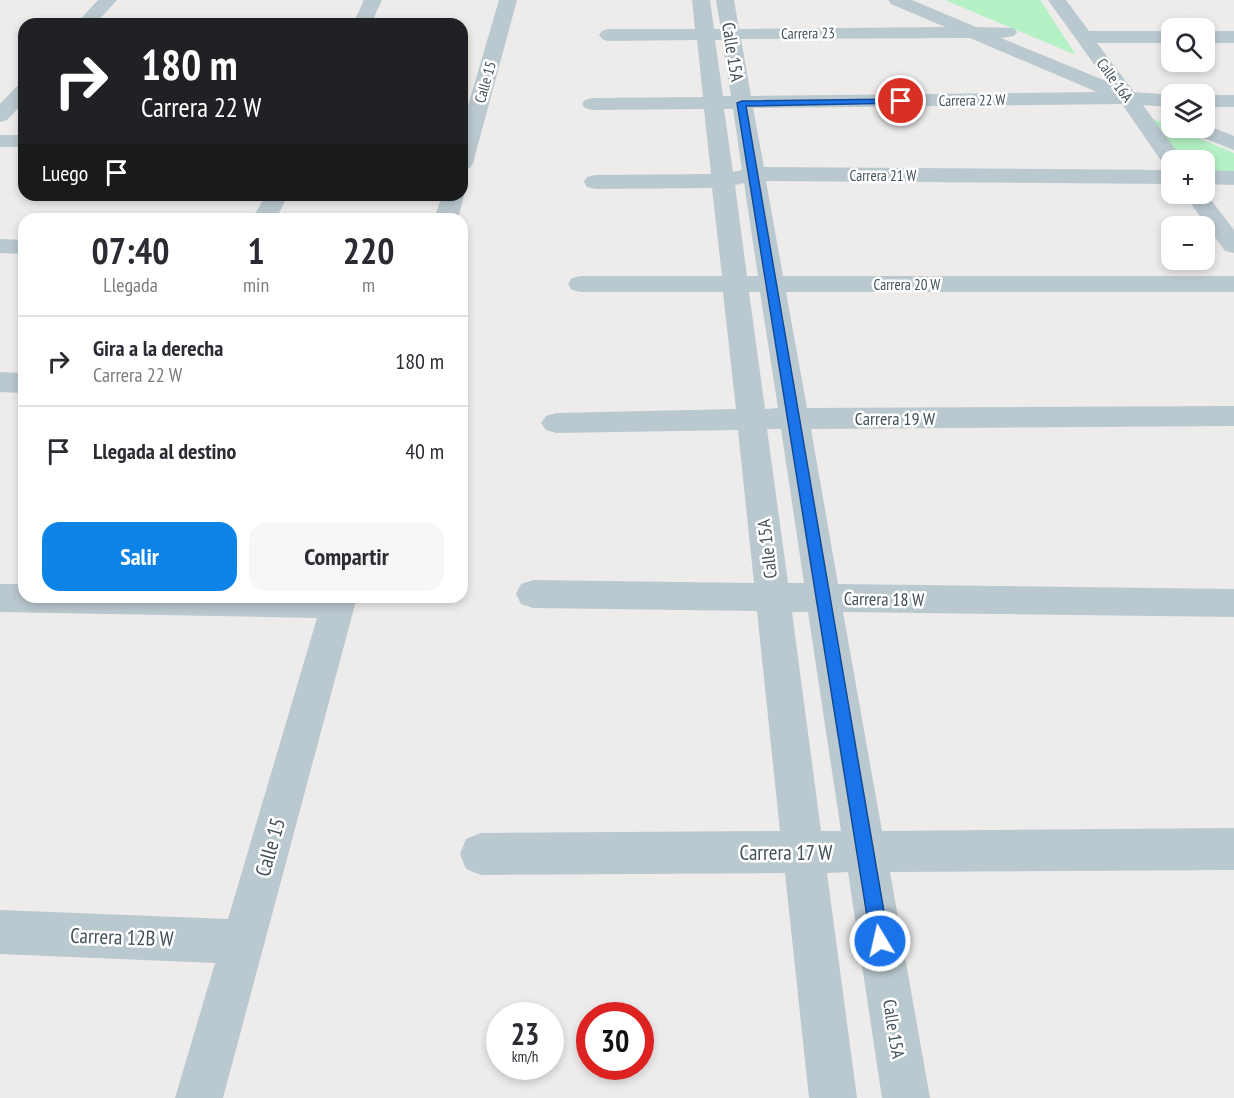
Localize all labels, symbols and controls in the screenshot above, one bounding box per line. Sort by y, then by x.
map controls [1161,18,1215,270]
button: search [1161,18,1215,72]
street label: Calle 15A [717,21,749,84]
street label: Carrera 23 [781,23,835,43]
text: 180 m [141,37,238,92]
icon: right [42,42,120,120]
street label: Calle 16A [1093,54,1138,106]
street label: Calle 15 [470,59,500,105]
pin [875,75,926,126]
icon: arrive [884,84,917,117]
button: layers [1161,84,1215,138]
text: Carrera 22 W [141,90,261,124]
street label: Carrera 22 W [938,90,1006,110]
button: + [1161,150,1215,204]
icon: arrive [100,156,133,189]
text: Luego [42,159,88,187]
street label: Carrera 21 W [850,166,916,185]
button: − [1161,216,1215,270]
text: 07:40 [92,227,169,274]
text: 1 [247,227,265,274]
text: 220 [343,227,394,274]
text: Llegada [103,272,158,298]
text: min [243,272,269,298]
text: m [362,272,375,298]
street label: Carrera 20 W [874,275,940,294]
text: Gira a la derecha [93,334,223,362]
icon: right [42,345,75,378]
text: 180 m [395,347,444,375]
text: Carrera 22 W [93,362,182,388]
street label: Carrera 19 W [855,407,935,430]
icon: arrive [42,435,75,468]
text: Llegada al destino [93,437,236,465]
text: 40 m [405,437,444,465]
street label: Calle 15A [752,518,782,580]
button: Salir [42,522,237,591]
button: Compartir [249,522,444,591]
street label: Carrera 18 W [844,587,924,611]
street label: Calle 15 [249,815,291,879]
street label: Carrera 17 W [740,839,832,866]
position arrow [848,909,912,973]
street label: Carrera 12B W [70,922,174,952]
street label: Calle 15A [878,998,910,1061]
speed limit sign: 30 [576,1002,654,1080]
text: 23 [511,1014,539,1053]
text: km/h [512,1047,538,1066]

